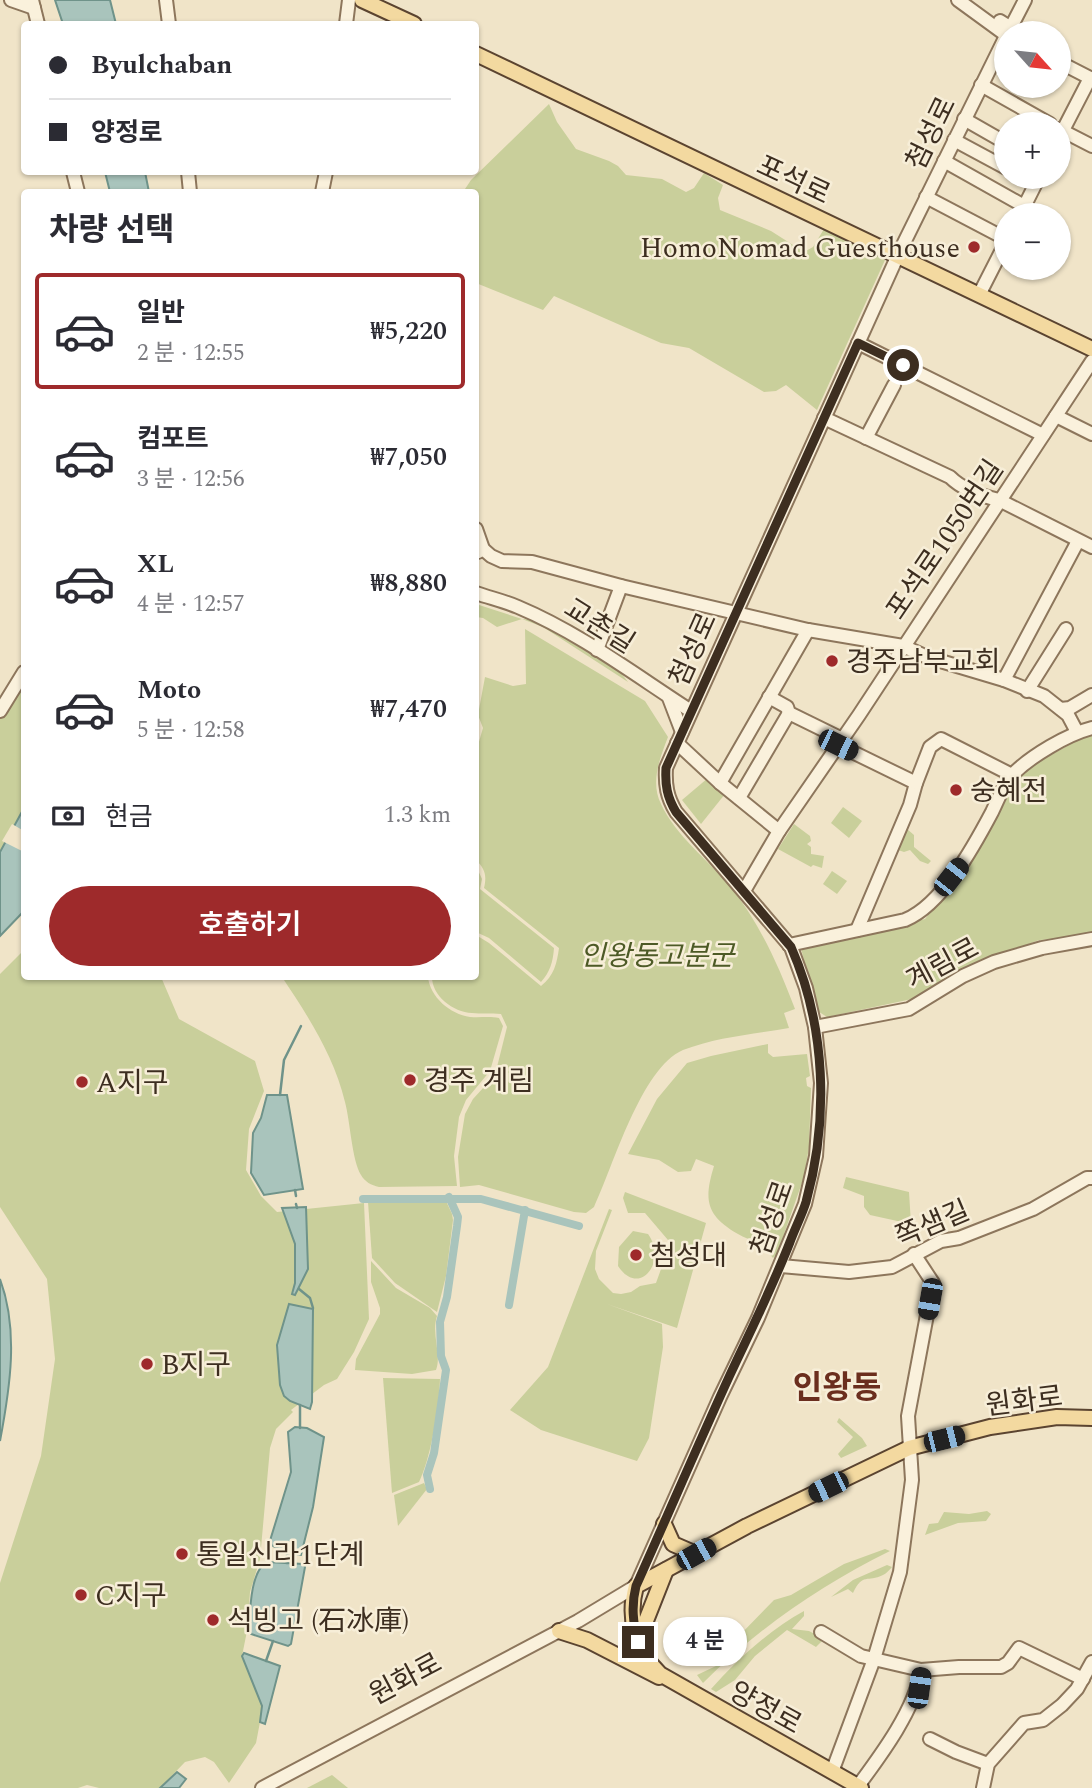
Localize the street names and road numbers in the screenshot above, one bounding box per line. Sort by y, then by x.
street label: 첨성로 [895,90,968,178]
street label: 포석로 [749,145,837,216]
street label: 포석로1050번길 [876,451,1015,628]
street label: 교촌길 [555,588,643,665]
street label: 첨성로 [658,606,729,694]
street label: 계림로 [898,927,987,1001]
street label: 첨성로 [740,1175,805,1262]
street label: 쪽샘길 [889,1189,977,1259]
street label: 원화로 [983,1375,1065,1428]
street label: 원화로 [361,1642,450,1716]
street label: 양정로 [721,1671,809,1746]

